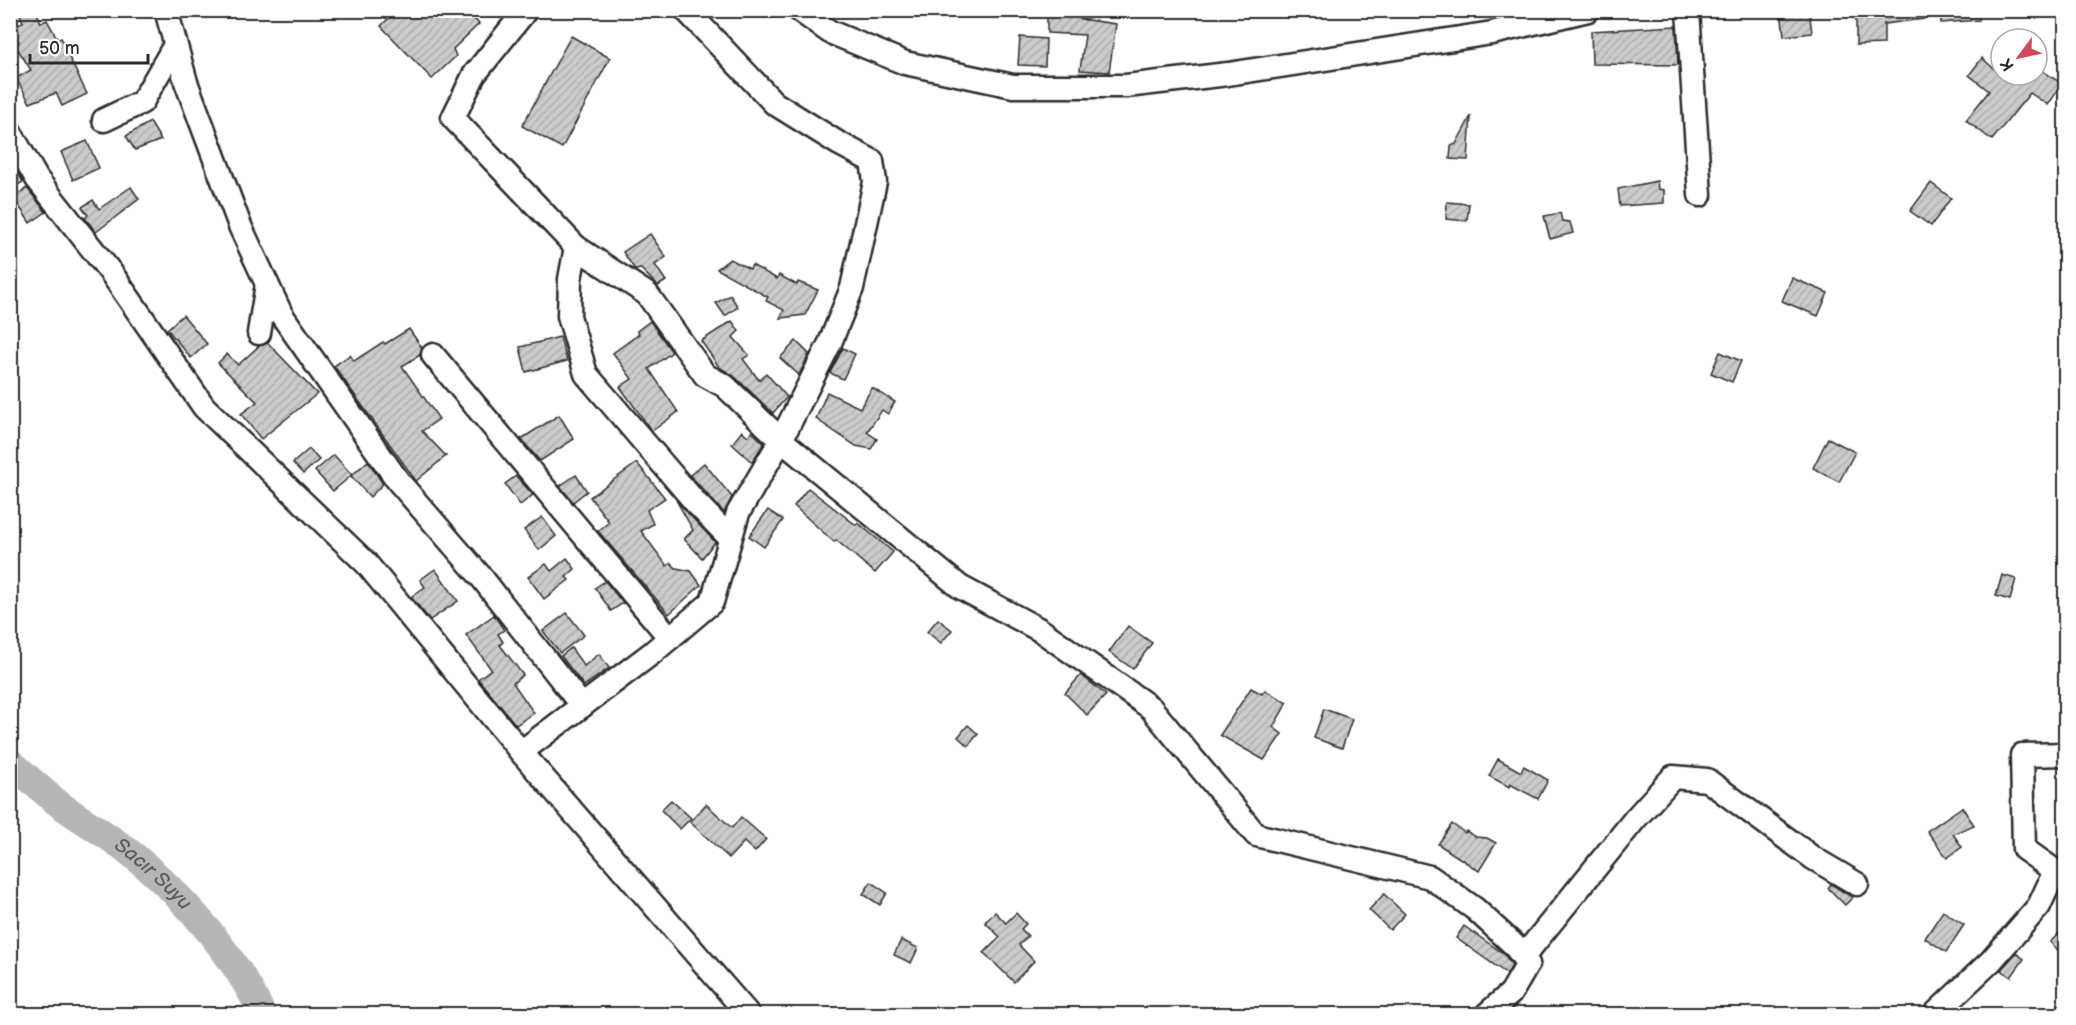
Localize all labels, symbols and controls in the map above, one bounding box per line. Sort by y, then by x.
scale bar [30,27,148,65]
north arrow [1989,27,2049,87]
text: 50 m [39,38,80,59]
text: K [1997,55,2019,74]
water label: Sacır Suyu [110,833,197,915]

